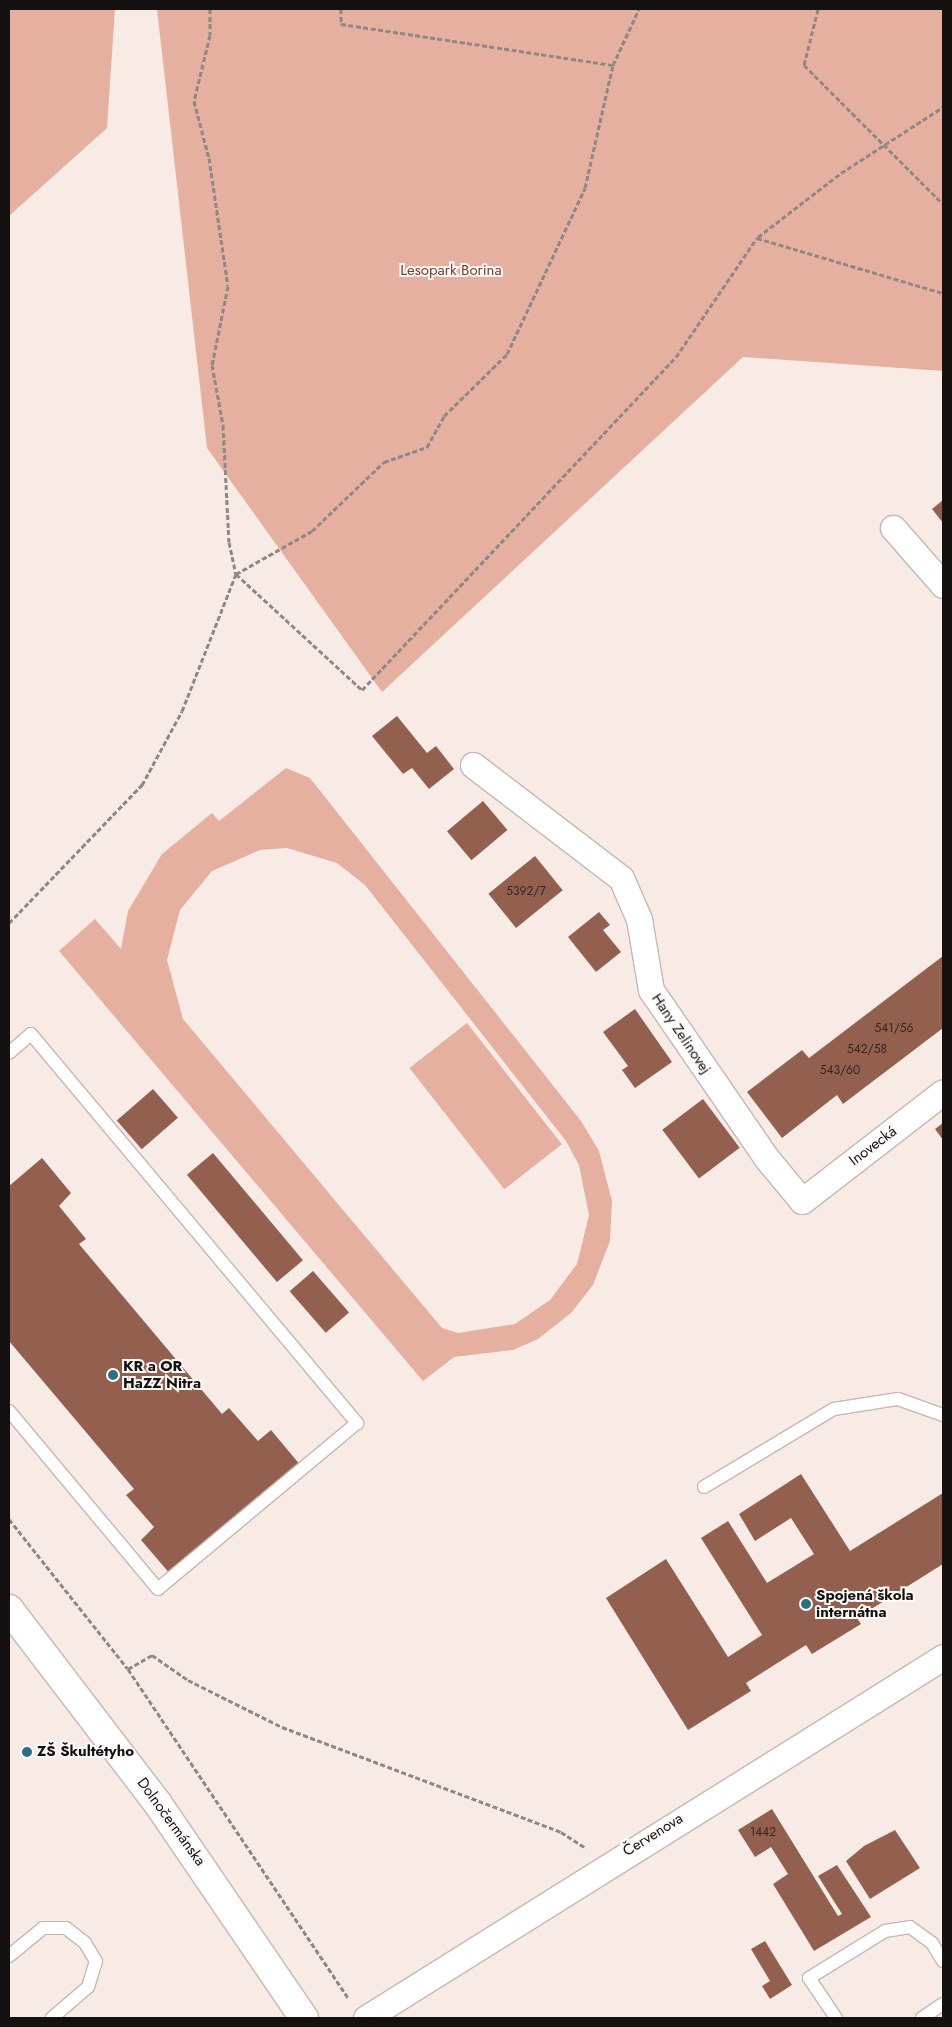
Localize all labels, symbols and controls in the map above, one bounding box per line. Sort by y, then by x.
park label: Lesopark Borina [400,262,502,280]
house number: 5392/7 [506,885,546,899]
street label: Hany Zelinovej [647,990,715,1078]
house number: 541/56 [874,1022,914,1036]
house number: 542/58 [847,1043,887,1057]
house number: 543/60 [820,1064,860,1078]
street label: Inovecká [846,1122,900,1170]
place label: KR a OR HaZZ Nitra [123,1357,201,1392]
marker: KR a OR HaZZ Nitra [107,1369,119,1381]
place label: Spojená škola internátna [816,1586,914,1621]
marker: Spojená škola internátna [800,1598,812,1610]
place label: ZŠ Škultétyho [37,1743,134,1761]
marker: ZŠ Škultétyho [21,1746,33,1758]
street label: Dolnočermánska [133,1774,209,1870]
street label: Červenova [620,1810,686,1860]
house number: 1442 [750,1826,776,1840]

